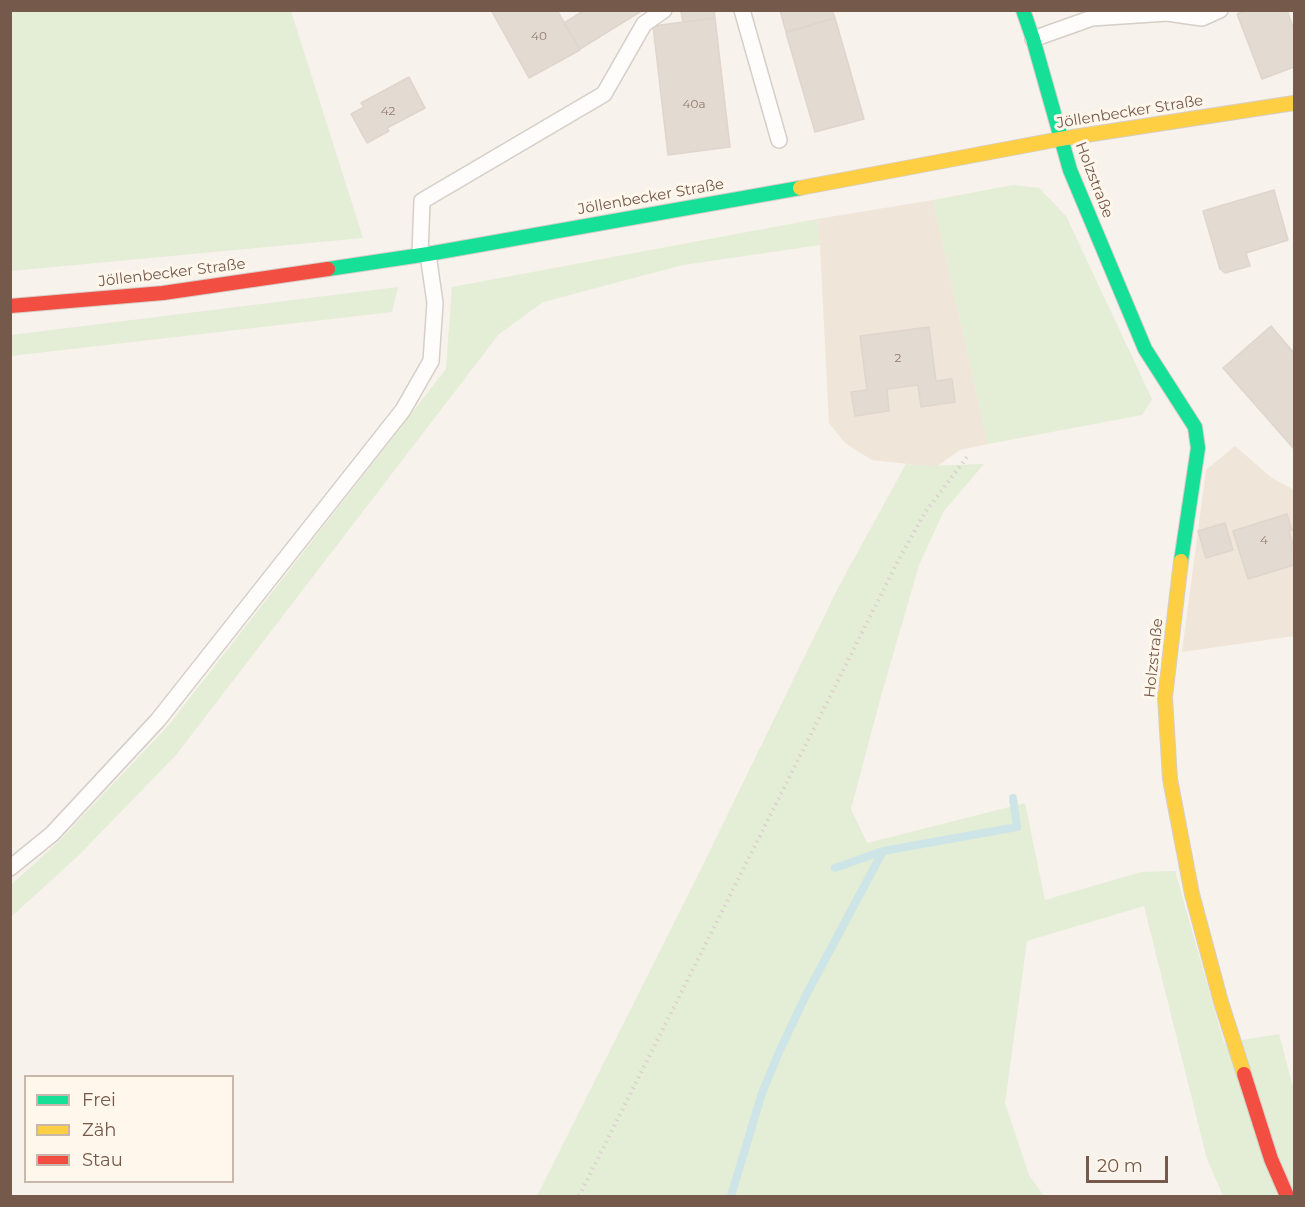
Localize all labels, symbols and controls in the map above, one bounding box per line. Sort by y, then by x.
house number: 40 [531,29,547,43]
street label: Jöllenbecker Straße [1055,92,1205,132]
house number: 40a [683,97,705,111]
house number: 42 [381,104,395,118]
street label: Holzstraße [1071,139,1117,221]
street label: Jöllenbecker Straße [577,175,725,219]
street label: Jöllenbecker Straße [97,255,247,291]
house number: 2 [895,351,901,365]
house number: 4 [1260,533,1268,547]
street label: Holzstraße [1141,617,1167,699]
legend [24,1075,234,1183]
text: Frei [82,1089,116,1111]
text: Zäh [82,1119,117,1141]
scale bar [1089,1144,1172,1182]
text: Stau [82,1149,123,1171]
text: 20 m [1097,1155,1143,1177]

